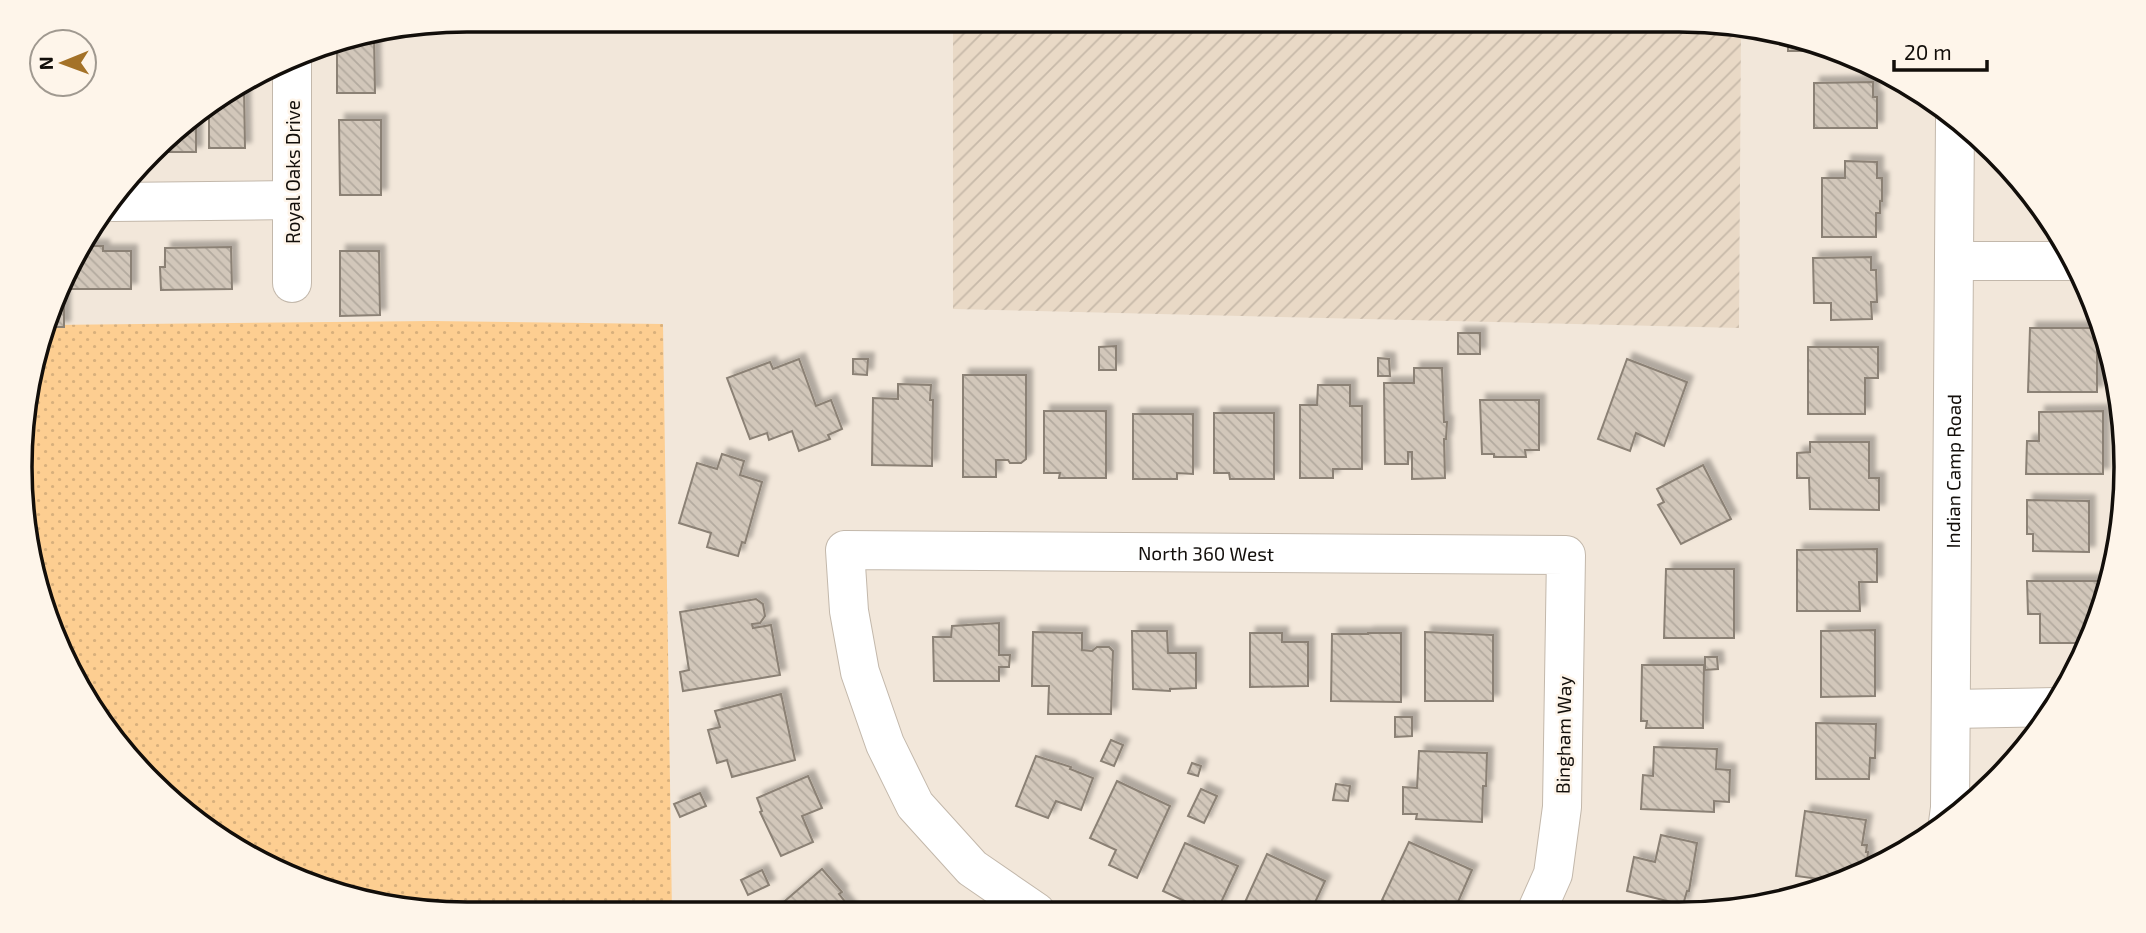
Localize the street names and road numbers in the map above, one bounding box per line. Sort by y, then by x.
street label: Royal Oaks Drive [281,100,304,244]
street label: Indian Camp Road [1940,394,1965,548]
street label: North 360 West [1138,541,1274,564]
street label: Bingham Way [1550,676,1576,794]

